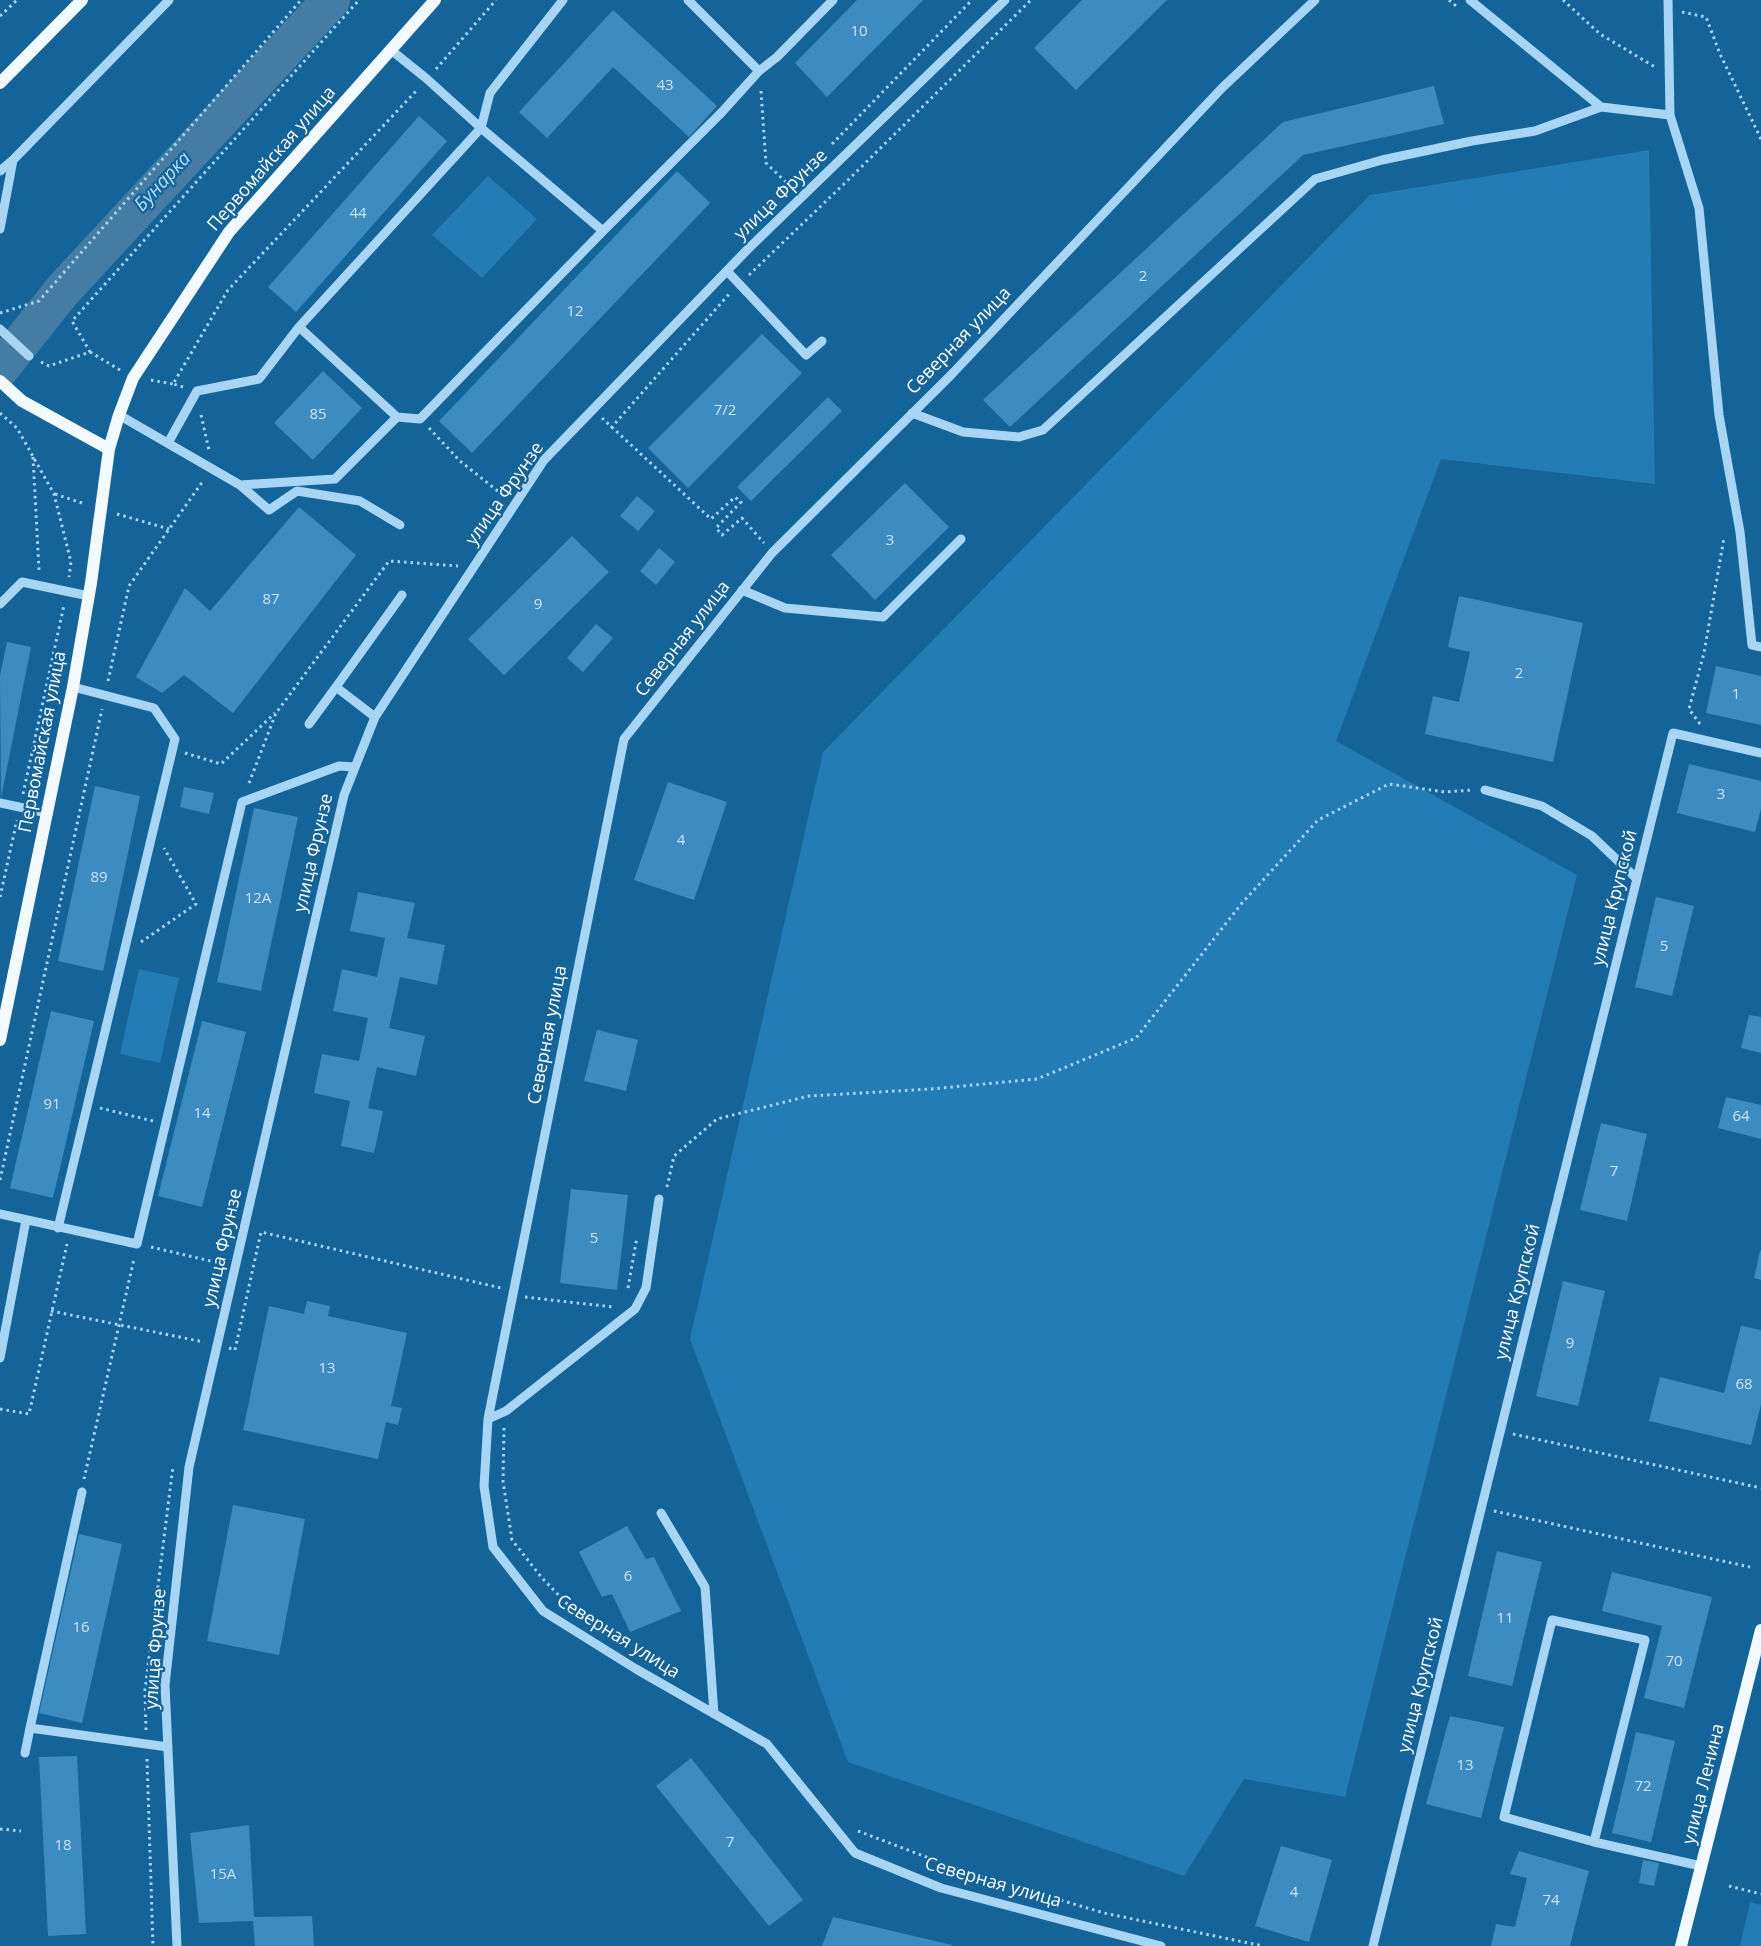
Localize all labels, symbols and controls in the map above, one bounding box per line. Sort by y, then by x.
house number: 10 [850,23,868,41]
house number: 43 [656,77,674,95]
street label: Первомайская улица [203,82,341,236]
street label: улица Фрунзе [730,145,832,245]
water label: Бунарка [130,148,196,216]
house number: 44 [349,205,367,223]
house number: 2 [1139,268,1147,286]
street label: Северная улица [902,283,1016,399]
house number: 12 [566,303,584,321]
house number: 7/2 [714,402,736,420]
house number: 85 [309,406,327,424]
street label: улица Фрунзе [461,438,549,550]
house number: 3 [886,532,894,550]
street label: Северная улица [631,577,735,701]
house number: 87 [262,591,280,609]
house number: 9 [534,596,542,614]
street label: Первомайская улица [15,649,71,835]
house number: 2 [1515,665,1523,683]
house number: 1 [1732,686,1740,704]
house number: 3 [1717,786,1725,804]
street label: улица Фрунзе [290,791,338,915]
street label: улица Крупской [1588,828,1642,968]
house number: 4 [677,832,685,850]
house number: 89 [90,869,108,887]
house number: 12А [245,890,271,908]
house number: 5 [1660,938,1668,956]
street label: Северная улица [524,964,572,1106]
house number: 91 [43,1096,61,1114]
house number: 14 [193,1105,211,1123]
house number: 64 [1732,1108,1750,1126]
house number: 7 [1610,1163,1618,1181]
street label: улица Фрунзе [199,1186,247,1310]
street label: улица Крупской [1491,1222,1545,1362]
house number: 5 [590,1230,598,1248]
house number: 9 [1566,1335,1574,1353]
house number: 13 [318,1360,336,1378]
house number: 68 [1735,1376,1753,1394]
house number: 6 [624,1568,632,1586]
street label: улица Фрунзе [141,1588,171,1710]
street label: Северная улица [553,1590,683,1684]
house number: 11 [1496,1610,1514,1628]
street label: улица Крупской [1394,1615,1448,1755]
house number: 16 [72,1619,90,1637]
house number: 70 [1665,1653,1683,1671]
street label: улица Ленина [1679,1721,1729,1847]
house number: 13 [1456,1757,1474,1775]
house number: 72 [1634,1778,1652,1796]
house number: 7 [726,1834,734,1852]
house number: 18 [54,1837,72,1855]
street label: Северная улица [922,1853,1064,1913]
house number: 15А [210,1866,236,1884]
house number: 4 [1290,1884,1298,1902]
house number: 74 [1542,1892,1560,1910]

